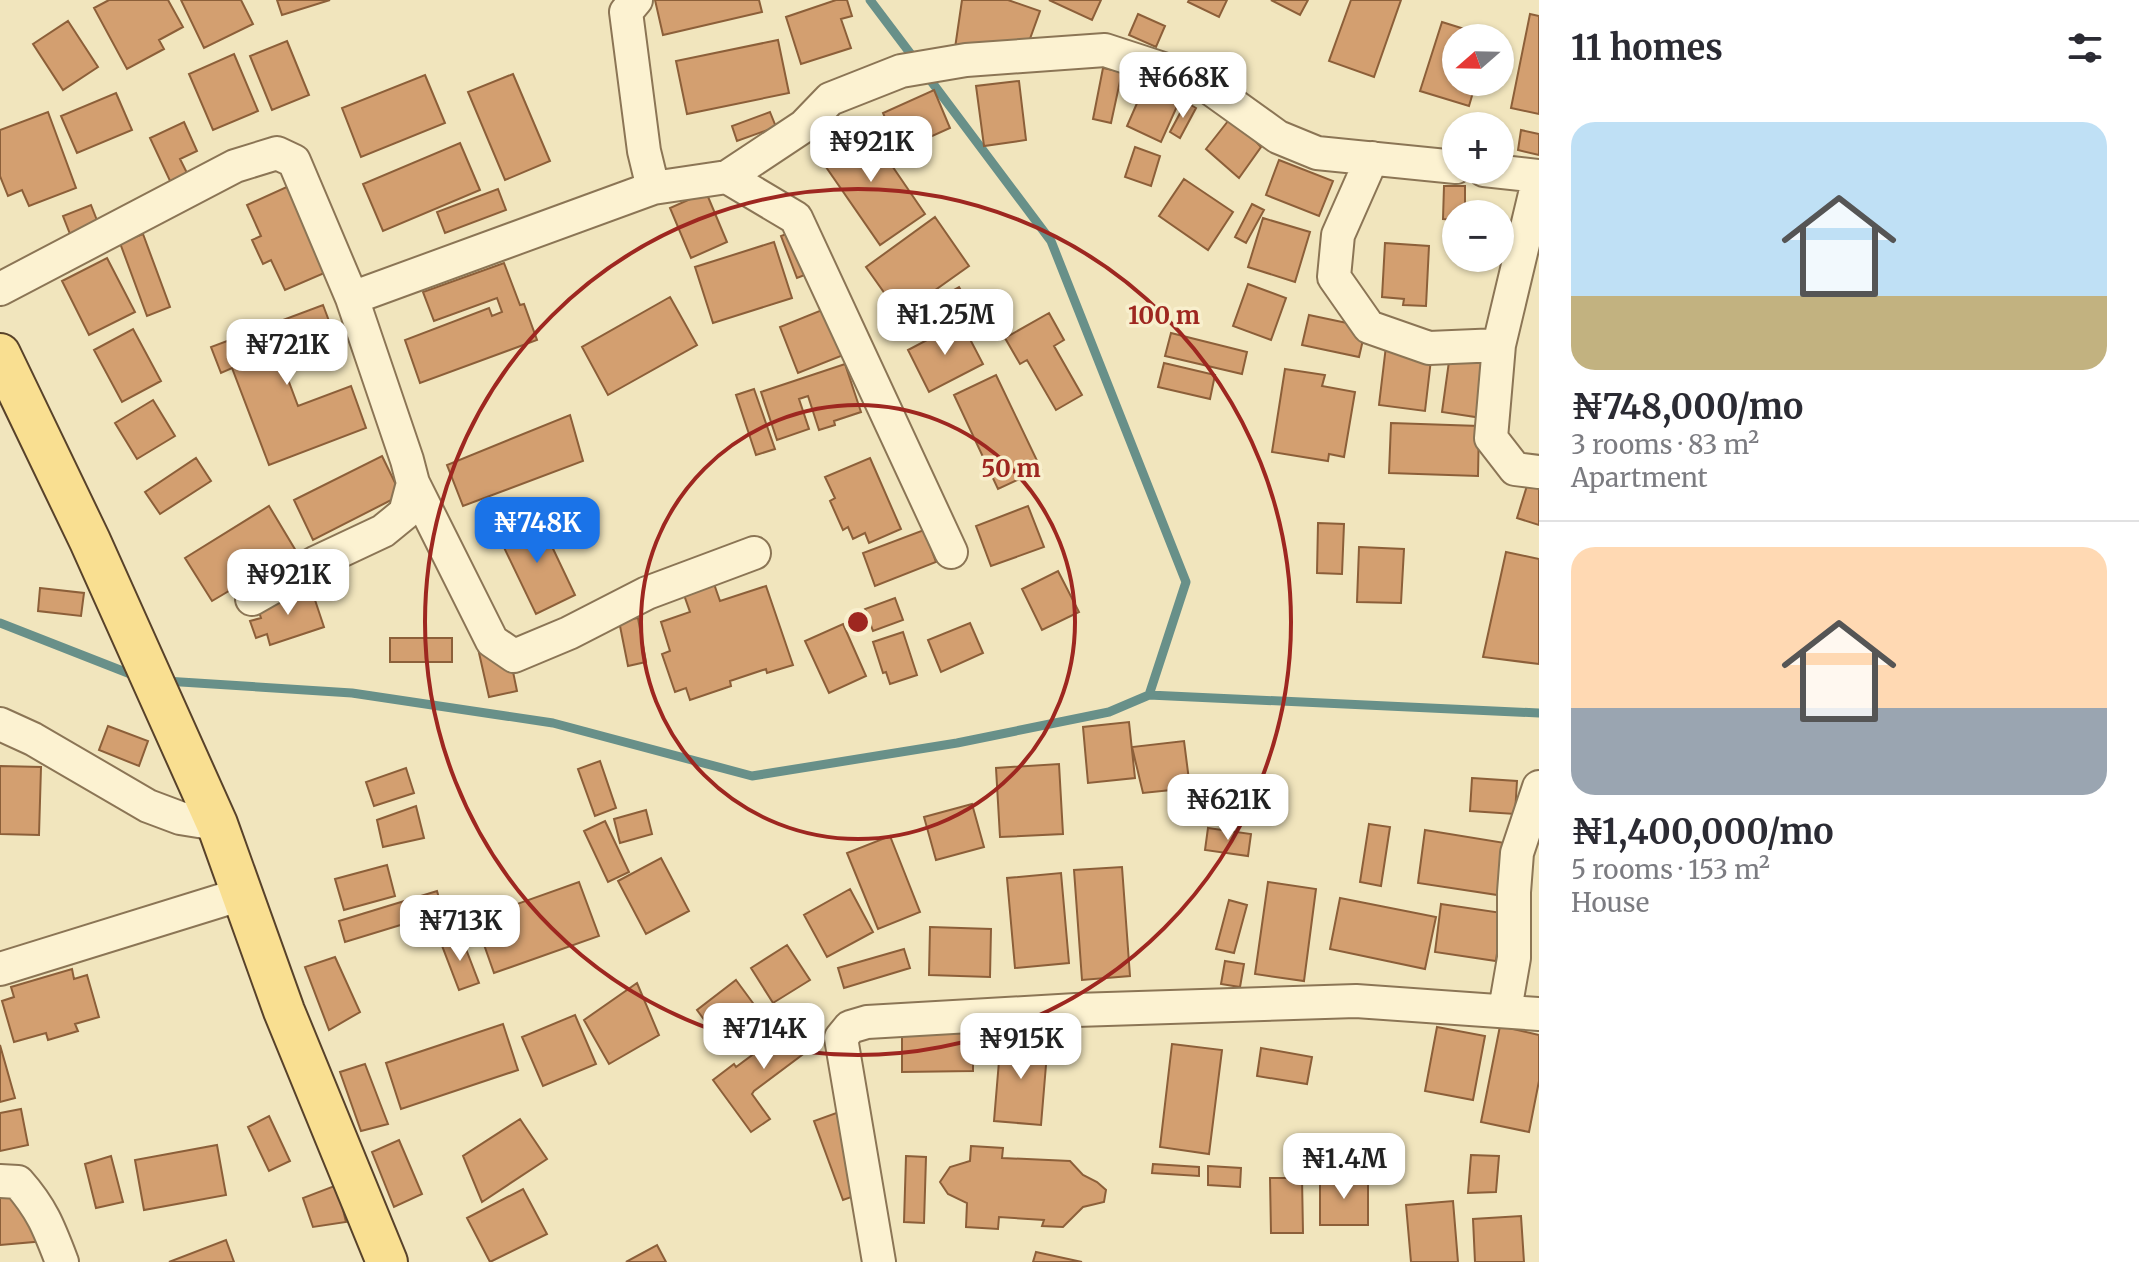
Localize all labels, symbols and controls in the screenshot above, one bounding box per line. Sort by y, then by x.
north arrow [1442,24,1514,96]
map controls [1442,24,1514,272]
icon: filters [2063,26,2107,70]
text: 11 homes [1571,27,1723,69]
pin: ₦668K [1127,52,1239,120]
text: ₦668K [1137,61,1229,94]
button: + [1442,112,1514,184]
pin: ₦921K [815,116,927,184]
text: ₦921K [828,125,914,158]
icon: home [1767,174,1911,318]
button: − [1442,200,1514,272]
pin: ₦1.25M [880,289,1010,357]
text: ₦1.25M [895,298,995,331]
text: 100 m [1128,300,1200,331]
pin: ₦721K [231,319,343,387]
text: ₦721K [245,328,329,361]
text: ₦748,000/mo [1571,386,1803,428]
text: 3 rooms · 83 m² [1571,428,1759,461]
text: 50 m [981,453,1041,484]
text: Apartment [1571,461,1708,494]
pin: ₦748K [481,497,593,565]
text: ₦748K [493,506,581,539]
pin: ₦921K [232,549,344,617]
text: ₦921K [245,558,331,591]
icon: home [1767,599,1911,743]
centre of rings [844,608,872,636]
pin: ₦621K [1172,774,1284,842]
text: ₦621K [1185,783,1271,816]
text: ₦1,400,000/mo [1571,811,1834,853]
text: 5 rooms · 153 m² [1571,853,1770,886]
text: House [1571,886,1649,919]
pin: ₦713K [404,895,516,963]
text: ₦713K [418,904,502,937]
pin: ₦714K [708,1003,820,1071]
text: ₦714K [721,1012,807,1045]
pin: ₦915K [965,1013,1077,1081]
text: ₦915K [978,1022,1064,1055]
pin: ₦1.4M [1288,1133,1400,1201]
text: ₦1.4M [1301,1142,1387,1175]

